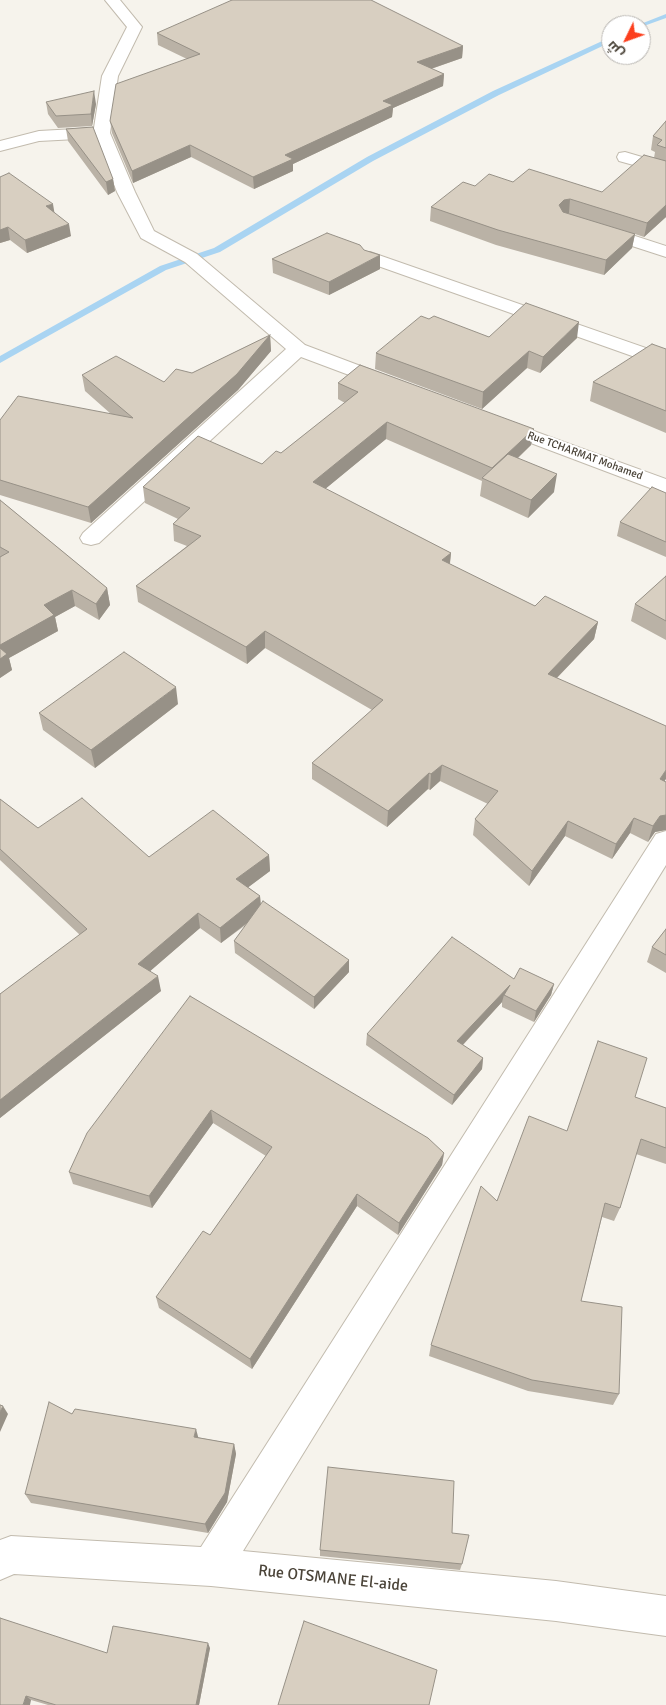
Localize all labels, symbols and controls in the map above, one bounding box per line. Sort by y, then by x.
north arrow [601,15,651,65]
text: ش [603,37,628,62]
street label: Rue TCHARMAT Mohamed [526,429,644,483]
street label: Rue OTSMANE El-aide [257,1562,409,1596]

